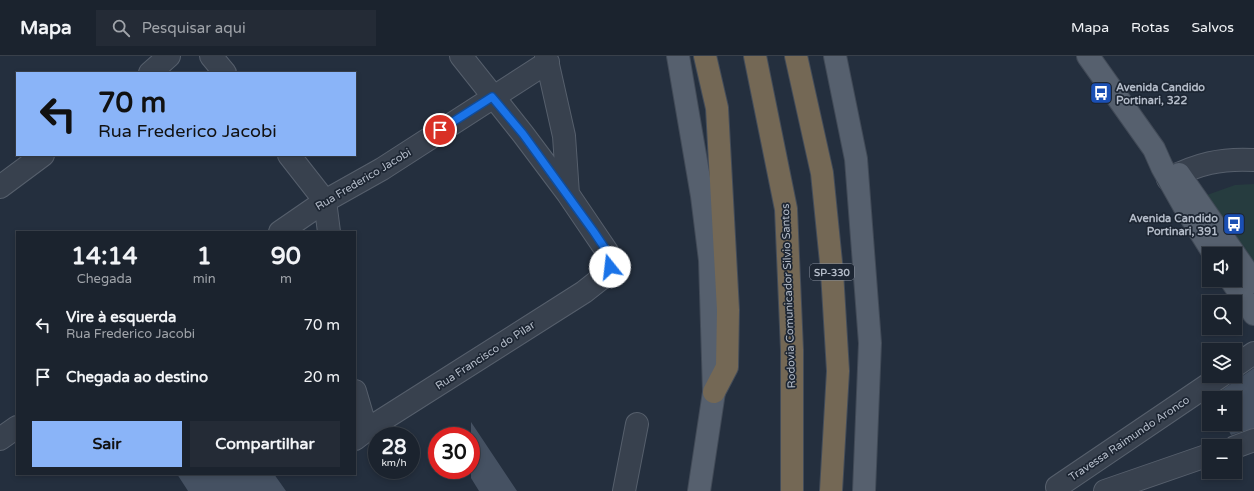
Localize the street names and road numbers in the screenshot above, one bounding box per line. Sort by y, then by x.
street label: Rua Frederico Jacobi [313,146,413,213]
street label: Rodovia Comunicador Silvio Santos [779,203,798,388]
road number: SP-330 [810,264,854,280]
street label: Rua Francisco do Pilar [433,318,538,392]
street label: Travessa Raimundo Aronco [1066,393,1192,484]

